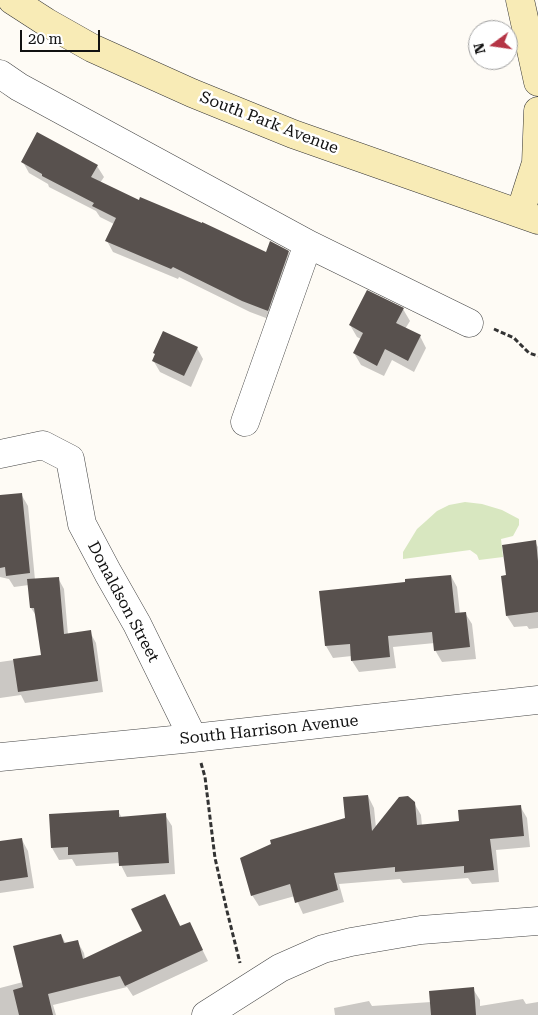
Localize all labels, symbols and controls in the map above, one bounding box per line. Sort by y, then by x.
scale bar [22,20,102,52]
north arrow [468,20,518,70]
text: 20 m [28,30,62,48]
text: N [470,41,488,56]
street label: South Park Avenue [197,88,341,158]
street label: Donaldson Street [83,538,163,666]
street label: South Harrison Avenue [179,711,359,749]

